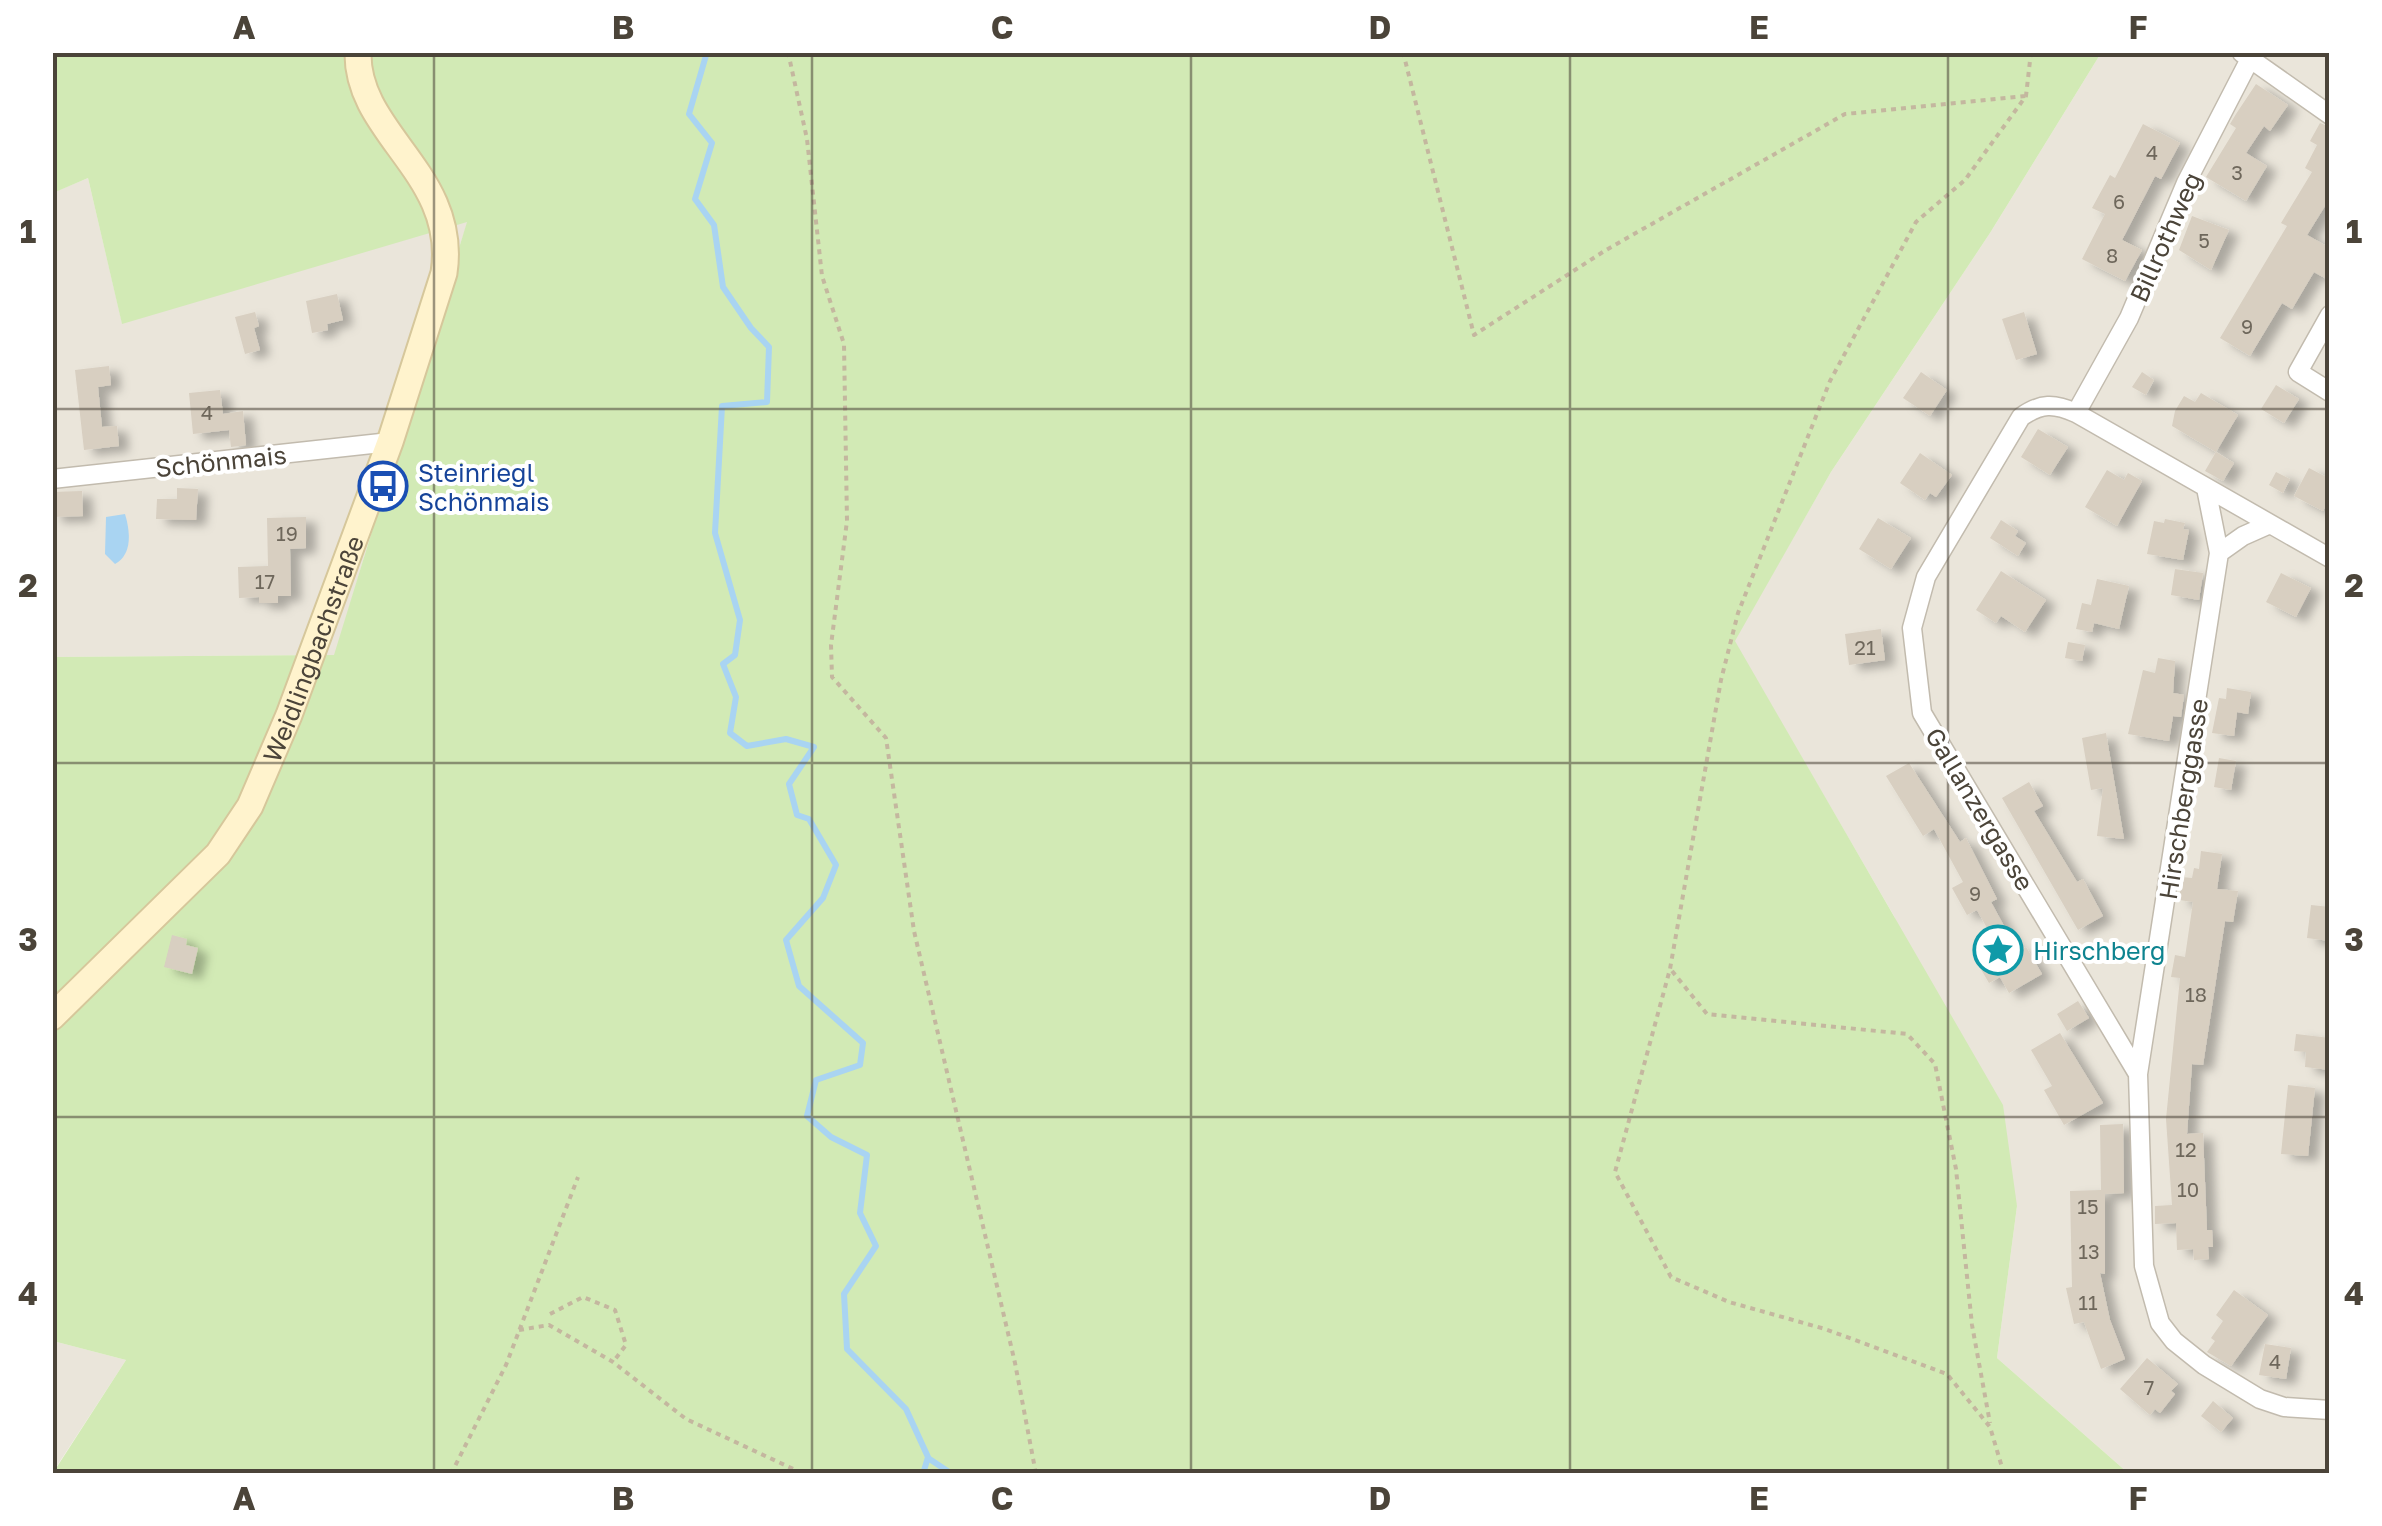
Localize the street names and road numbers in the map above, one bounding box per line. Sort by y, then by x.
street label: Billrothweg [2123,167,2207,307]
street label: Schönmais [154,439,288,483]
street label: Weidlingbachstraße [255,531,370,766]
street label: Hirschberggasse [2152,696,2214,902]
street label: Gallanzergasse [1919,722,2041,896]

